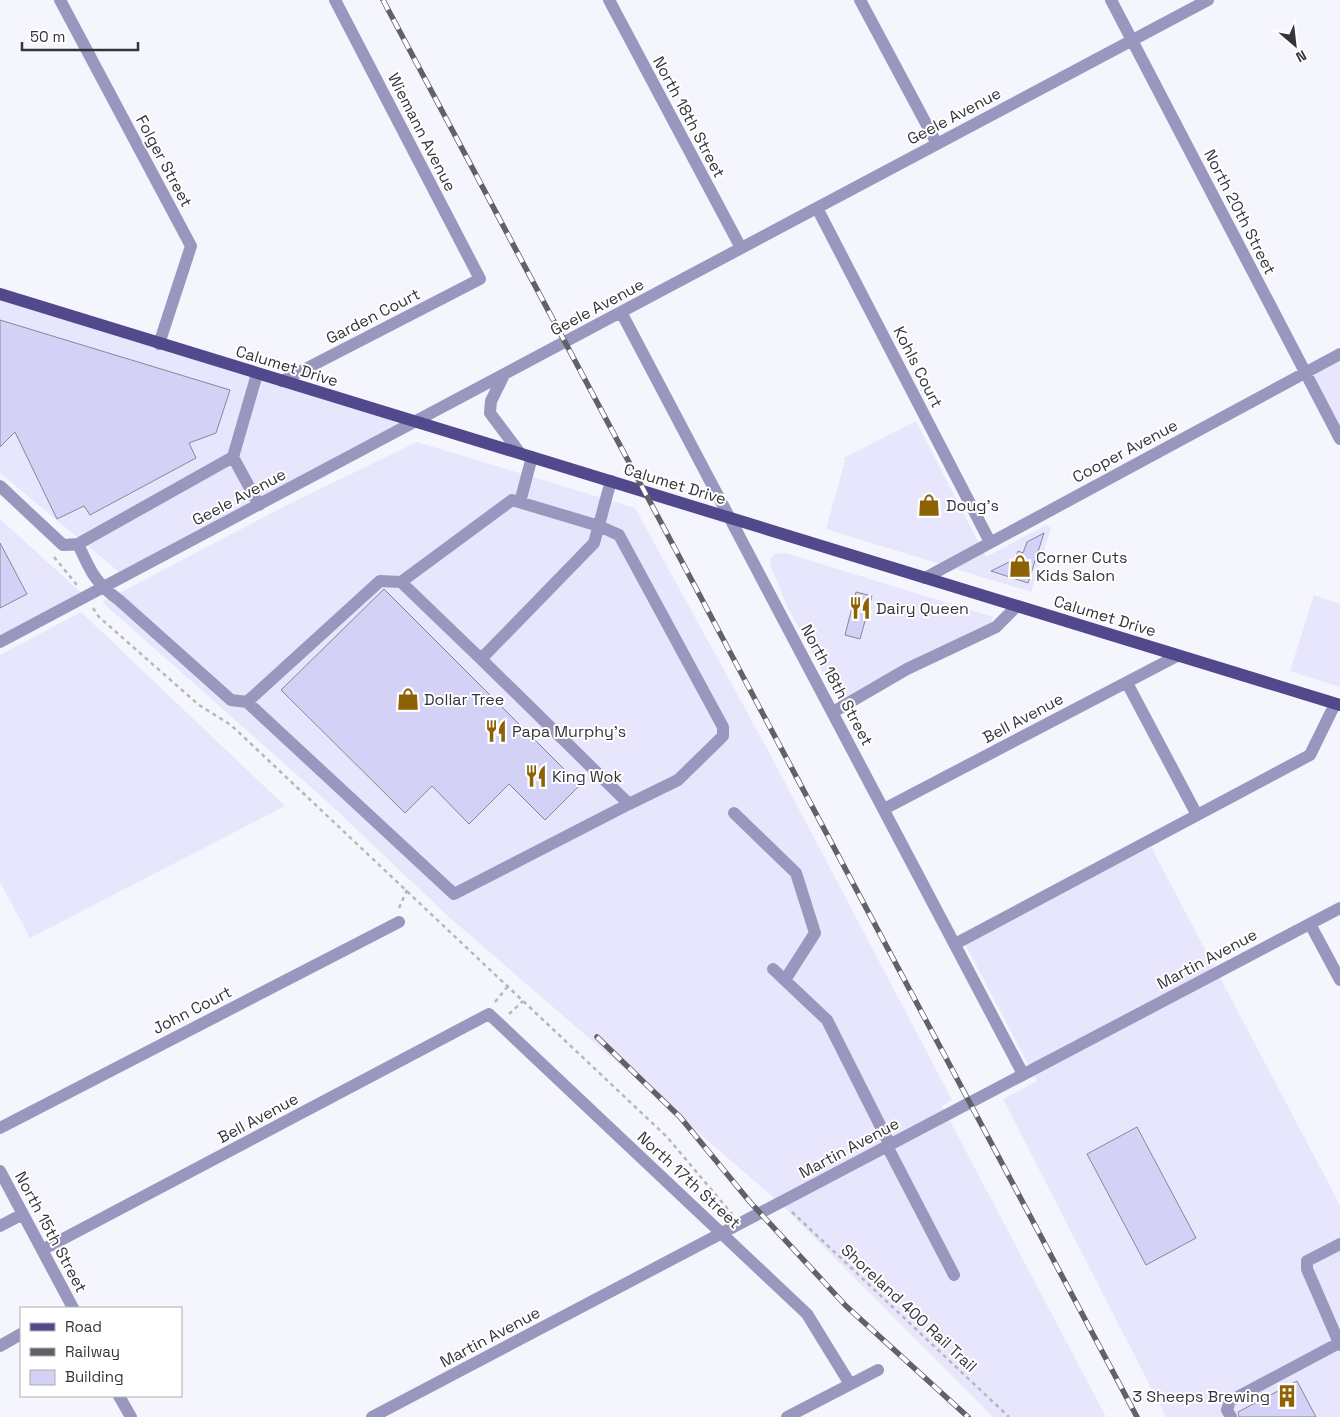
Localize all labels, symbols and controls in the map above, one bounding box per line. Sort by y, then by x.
scale bar [22,20,139,52]
north arrow [1270,20,1320,70]
text: 50 m [30,27,65,46]
text: N [1293,46,1309,67]
street label: North 18th Street [648,53,730,181]
street label: Wiemann Avenue [383,69,461,195]
street label: Geele Avenue [903,82,1005,150]
street label: Folger Street [131,111,197,211]
street label: North 20th Street [1199,146,1281,278]
street label: Geele Avenue [546,273,648,341]
street label: Garden Court [323,283,423,349]
street label: Kohls Court [888,323,948,411]
street label: Calumet Drive [233,340,341,392]
street label: Cooper Avenue [1069,414,1181,488]
street label: Calumet Drive [621,458,729,510]
street label: Geele Avenue [188,463,290,531]
shop icon: Doug's [916,492,942,518]
place label: Doug's [946,495,999,516]
place label: Corner Cuts Kids Salon [1036,547,1127,586]
shop icon: Corner Cuts Kids Salon [1007,553,1033,579]
street label: Calumet Drive [1051,590,1159,642]
restaurant icon: Dairy Queen [847,595,873,621]
place label: Dairy Queen [876,598,969,619]
street label: North 18th Street [796,621,878,749]
shop icon: Dollar Tree [395,686,421,712]
street label: Bell Avenue [979,688,1067,748]
place label: Dollar Tree [424,689,504,710]
restaurant icon: Papa Murphy's [483,718,509,744]
place label: Papa Murphy's [512,721,626,742]
restaurant icon: King Wok [523,763,549,789]
place label: King Wok [552,766,622,787]
street label: Martin Avenue [1153,924,1261,994]
street label: John Court [149,981,235,1039]
street label: Bell Avenue [214,1088,302,1148]
street label: Martin Avenue [795,1113,903,1183]
street label: North 17th Street [633,1127,745,1233]
street label: North 15th Street [10,1168,92,1296]
street label: Shoreland 400 Rail Trail [837,1239,981,1377]
street label: Martin Avenue [436,1302,544,1372]
legend [20,1307,182,1397]
text: Road [65,1317,102,1336]
text: Railway [65,1342,120,1361]
text: Building [65,1367,124,1386]
building icon: 3 Sheeps Brewing [1274,1383,1300,1409]
place label: 3 Sheeps Brewing [1132,1386,1270,1407]

